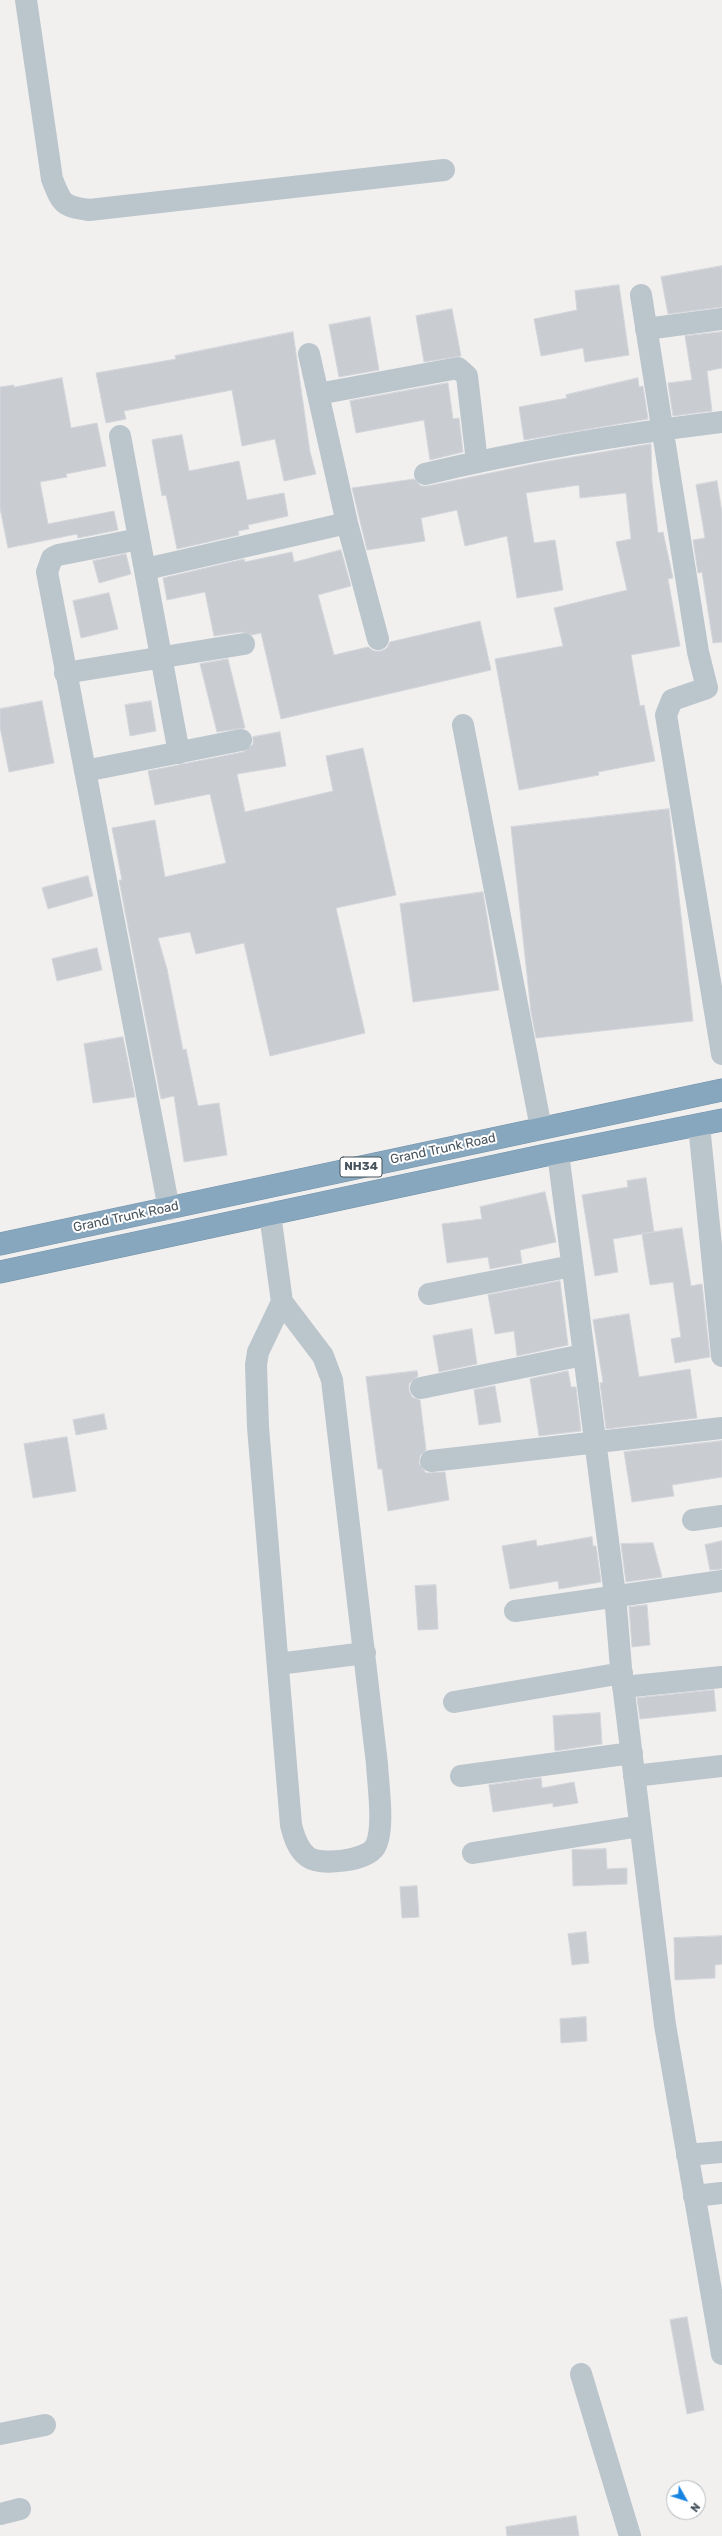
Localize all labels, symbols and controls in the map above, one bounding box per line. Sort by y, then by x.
street label: Grand Trunk Road [389,1130,497,1168]
road number: NH34 [340,1157,382,1177]
street label: Grand Trunk Road [72,1198,180,1236]
north arrow [666,2480,706,2520]
text: N [687,2500,702,2514]

